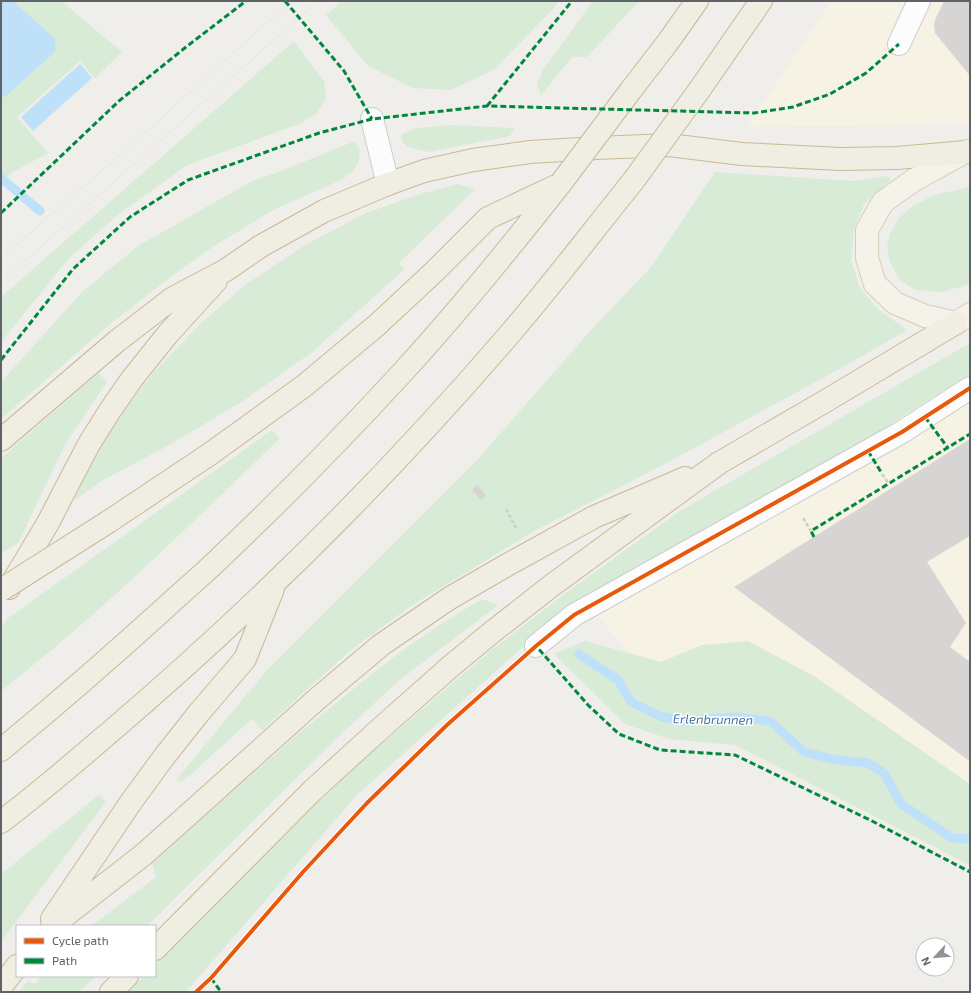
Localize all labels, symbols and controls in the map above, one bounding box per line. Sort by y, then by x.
water label: Erlenbrunnen [673,710,753,728]
legend [16,925,156,977]
text: Cycle path [52,933,109,947]
north arrow [915,937,955,977]
text: Path [52,953,77,967]
text: N [918,955,933,968]

